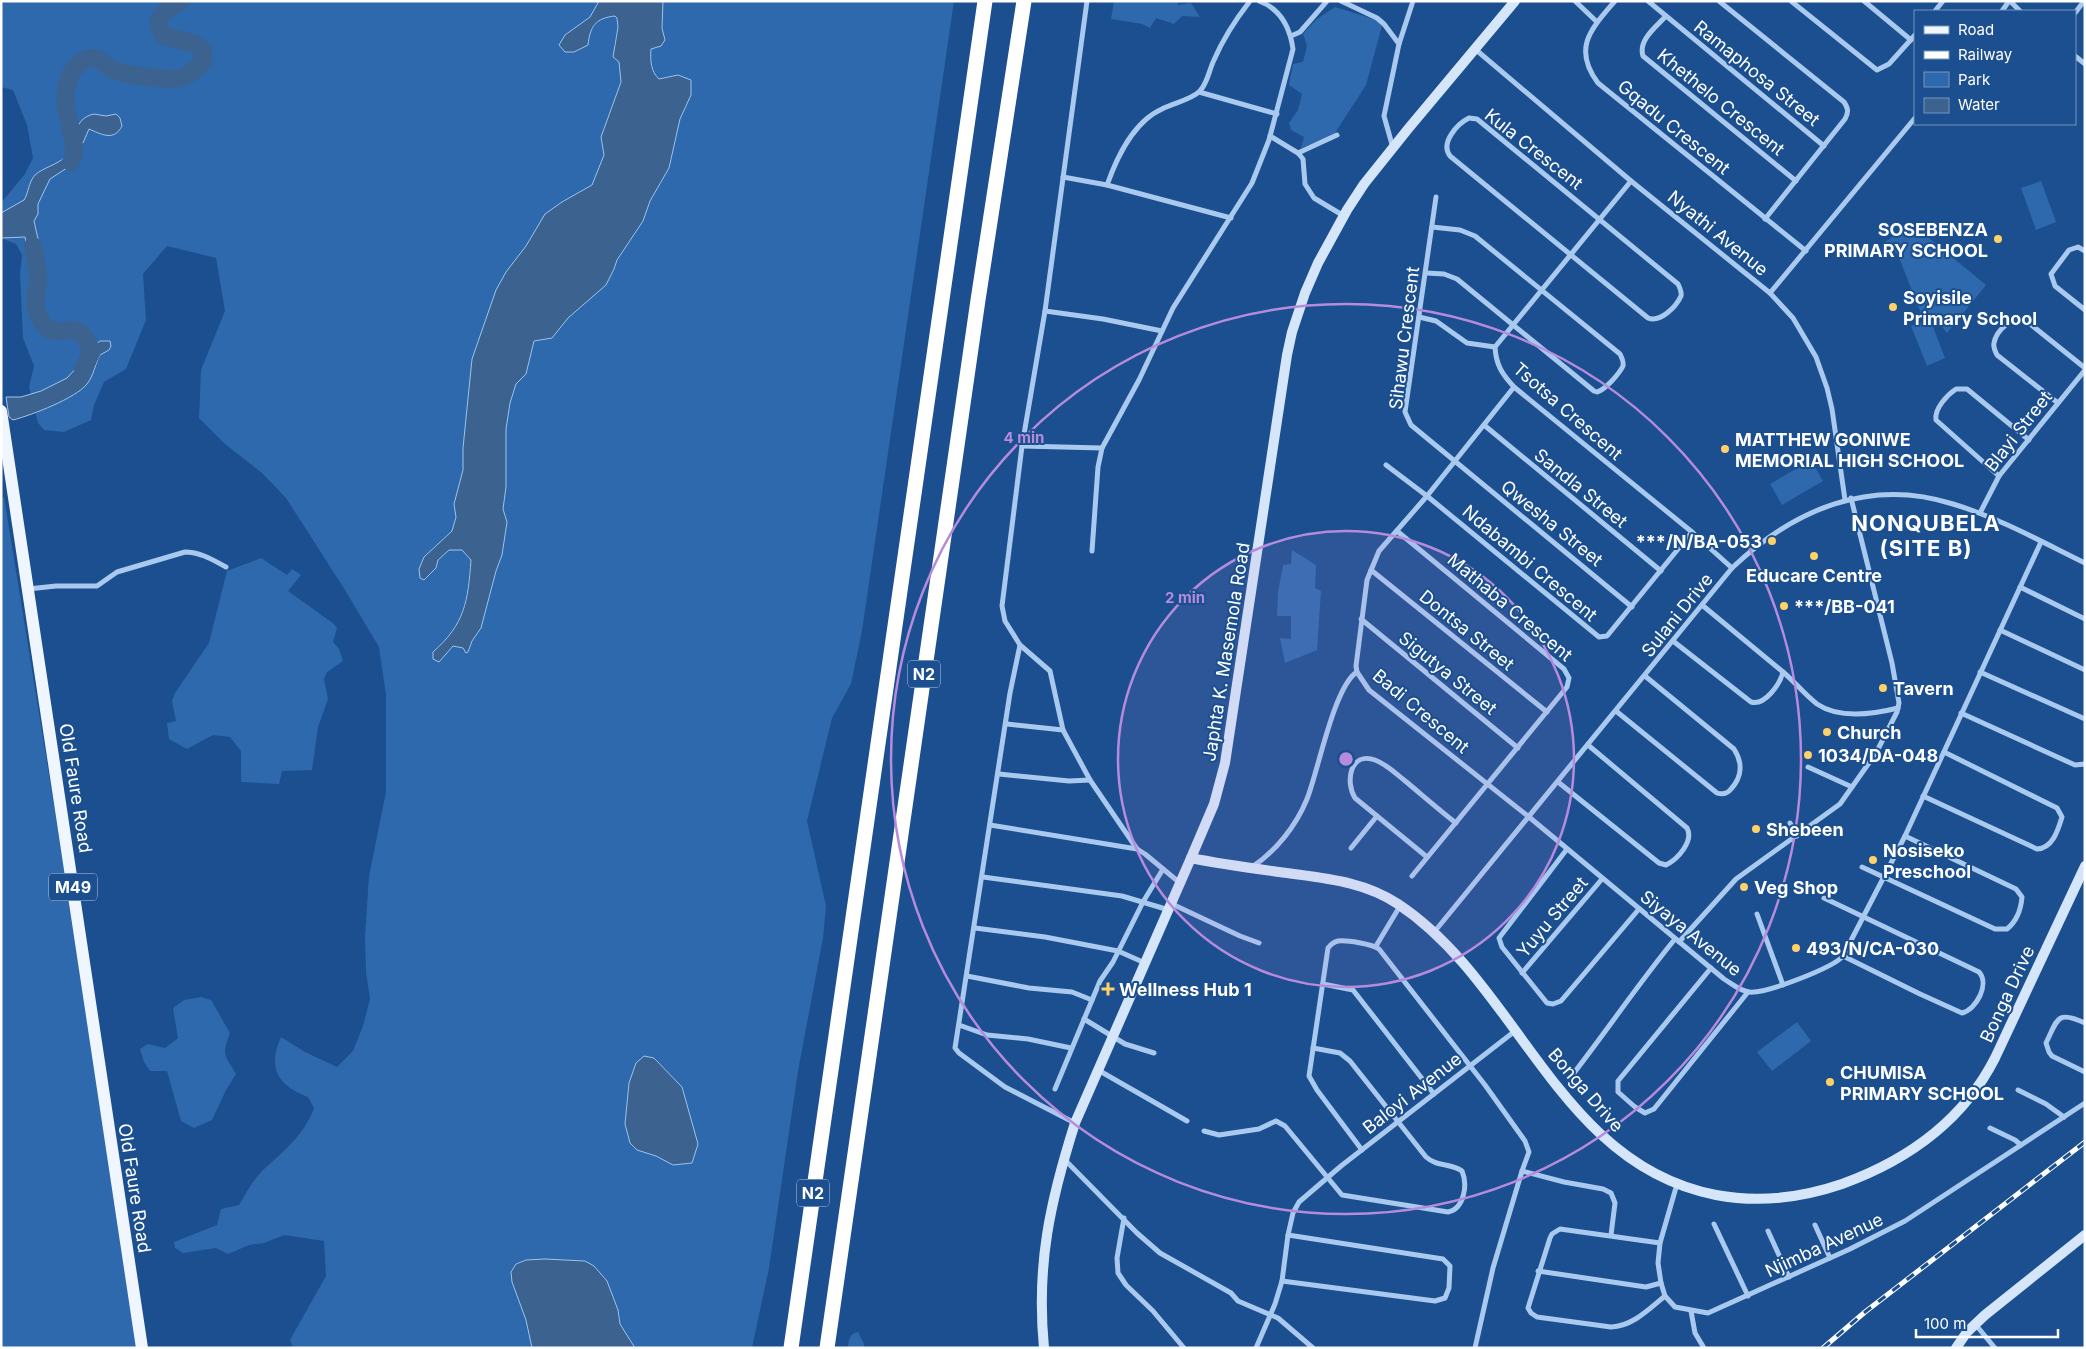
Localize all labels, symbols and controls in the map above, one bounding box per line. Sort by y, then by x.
legend [1914,10,2076,125]
street label: Ramaphosa Street [1690,16,1824,130]
text: Road [1958,20,1994,39]
street label: Khethelo Crescent [1653,44,1789,160]
text: Railway [1958,45,2013,64]
text: Park [1958,70,1991,89]
street label: Gqadu Crescent [1614,75,1734,179]
text: Water [1958,95,2000,114]
street label: Kula Crescent [1481,104,1587,194]
street label: Nyathi Avenue [1664,186,1772,280]
place label: SOSEBENZA PRIMARY SCHOOL [1824,219,1988,261]
marker: SOSEBENZA PRIMARY SCHOOL [1992,233,2004,245]
street label: Sihawu Crescent [1385,265,1423,411]
place label: Soyisile Primary School [1903,287,2037,329]
marker: Soyisile Primary School [1887,301,1899,313]
street label: Tsotsa Crescent [1509,358,1627,464]
street label: Blayi Street [1980,387,2056,475]
text: 4 min [1004,428,1044,447]
place label: MATTHEW GONIWE MEMORIAL HIGH SCHOOL [1735,429,1964,471]
marker: MATTHEW GONIWE MEMORIAL HIGH SCHOOL [1719,443,1731,455]
street label: Sandla Street [1530,444,1632,532]
street label: Qwesha Street [1497,476,1607,570]
street label: Ndabambi Crescent [1458,501,1602,625]
district label: NONQUBELA (SITE B) [1851,510,2001,561]
place label: ***/N/BA-053 [1636,531,1762,552]
marker: ***/N/BA-053 [1766,535,1778,547]
street label: Japhta K. Masemola Road [1198,541,1254,763]
street label: Mathaba Crescent [1443,549,1577,665]
marker: Educare Centre [1808,550,1820,562]
place label: Educare Centre [1746,565,1882,586]
street label: Sulani Drive [1637,569,1717,661]
street label: Dontsa Street [1415,585,1519,675]
text: 2 min [1165,588,1205,607]
place label: ***/BB-041 [1794,596,1895,617]
marker: ***/BB-041 [1778,600,1790,612]
street label: Sigutya Street [1395,627,1501,719]
road number: N2 [908,661,940,688]
street label: Badi Crescent [1369,665,1474,757]
place label: Tavern [1893,678,1954,699]
marker: Tavern [1877,682,1889,694]
street label: Old Faure Road [55,722,97,854]
place label: Church [1837,722,1901,743]
marker: Church [1821,726,1833,738]
place label: 1034/DA-048 [1818,745,1938,766]
marker: 1034/DA-048 [1802,749,1814,761]
centre of rings [1337,750,1355,768]
place label: Shebeen [1766,819,1844,840]
marker: Shebeen [1750,823,1762,835]
place label: Nosiseko Preschool [1883,840,1971,882]
marker: Nosiseko Preschool [1867,854,1879,866]
street label: Yuyu Street [1512,872,1592,962]
road number: M49 [49,874,97,900]
place label: Veg Shop [1754,877,1838,898]
marker: Veg Shop [1738,881,1750,893]
street label: Siyaya Avenue [1636,886,1746,980]
place label: 493/N/CA-030 [1806,938,1939,959]
marker: 493/N/CA-030 [1790,942,1802,954]
street label: Bonga Drive [1975,942,2039,1046]
place label: Wellness Hub 1 [1119,979,1252,1000]
marker: Wellness Hub 1 [1101,982,1115,996]
street label: Bonga Drive [1544,1044,1628,1136]
street label: Baloyi Avenue [1358,1048,1466,1138]
place label: CHUMISA PRIMARY SCHOOL [1840,1062,2004,1104]
marker: CHUMISA PRIMARY SCHOOL [1824,1076,1836,1088]
street label: Old Faure Road [114,1122,156,1254]
road number: N2 [797,1180,829,1206]
street label: Njimba Avenue [1762,1209,1886,1281]
scale bar [1916,1306,2058,1338]
text: 100 m [1924,1314,1966,1333]

